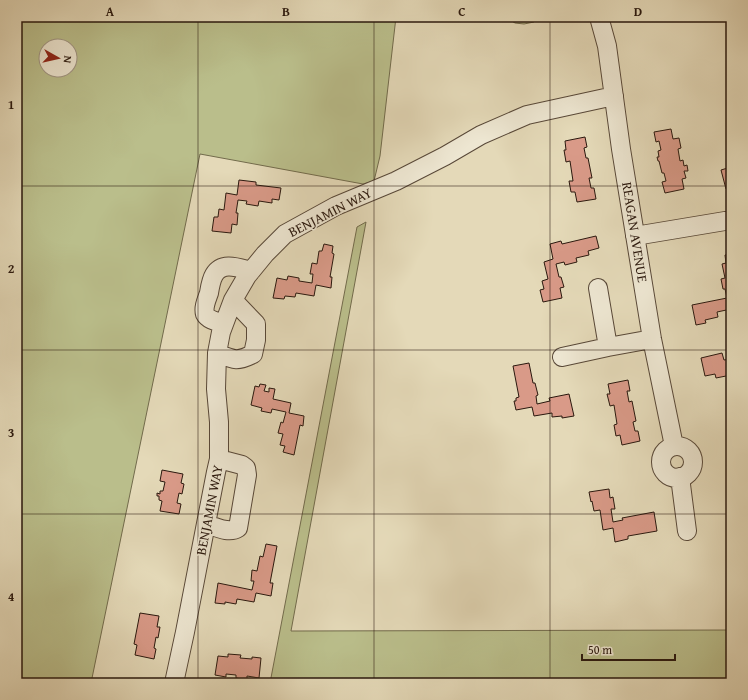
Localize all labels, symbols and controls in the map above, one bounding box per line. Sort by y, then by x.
text: A [106,2,115,21]
text: B [282,2,290,21]
text: C [458,2,466,21]
text: D [634,2,642,21]
north arrow [38,38,78,78]
text: N [59,55,76,65]
text: 1 [8,95,14,114]
street label: REAGAN AVENUE [617,180,653,284]
street label: BENJAMIN WAY [285,182,376,242]
text: 2 [8,259,15,278]
text: 3 [8,423,14,442]
street label: BENJAMIN WAY [190,463,228,557]
text: 4 [8,587,15,606]
scale bar [582,636,675,662]
text: 50 m [588,641,612,658]

